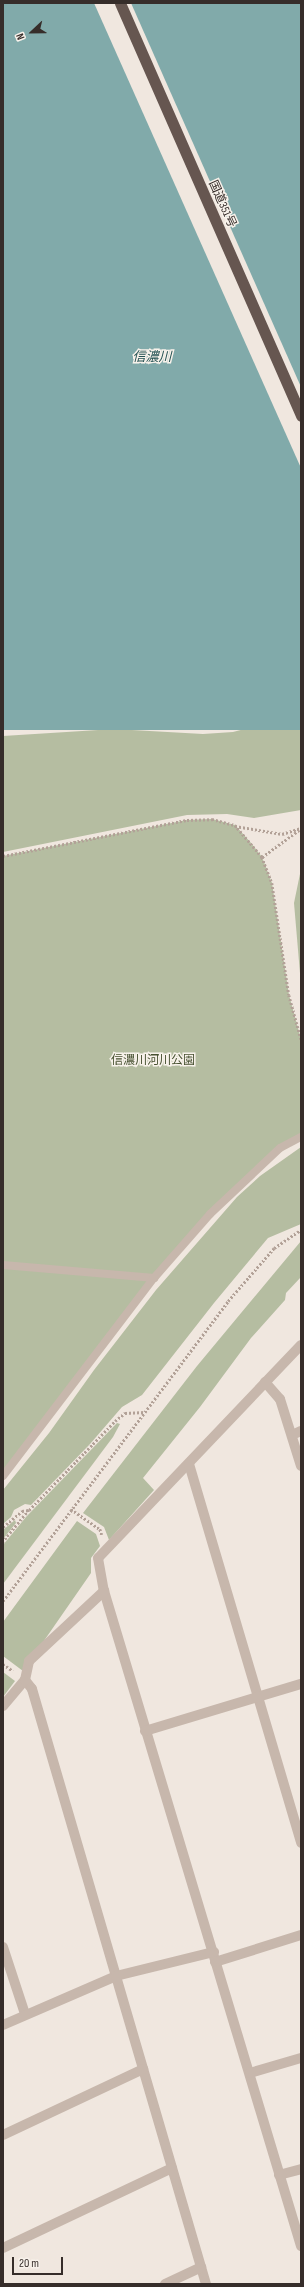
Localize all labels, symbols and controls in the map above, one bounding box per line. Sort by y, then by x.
north arrow [12,12,52,52]
text: N [13,32,28,42]
street label: 国道351号 [205,178,239,230]
water label: 信濃川 [133,349,171,365]
park label: 信濃川河川公園 [111,1054,195,1068]
scale bar [14,2249,65,2275]
text: 20 m [19,2256,39,2271]

